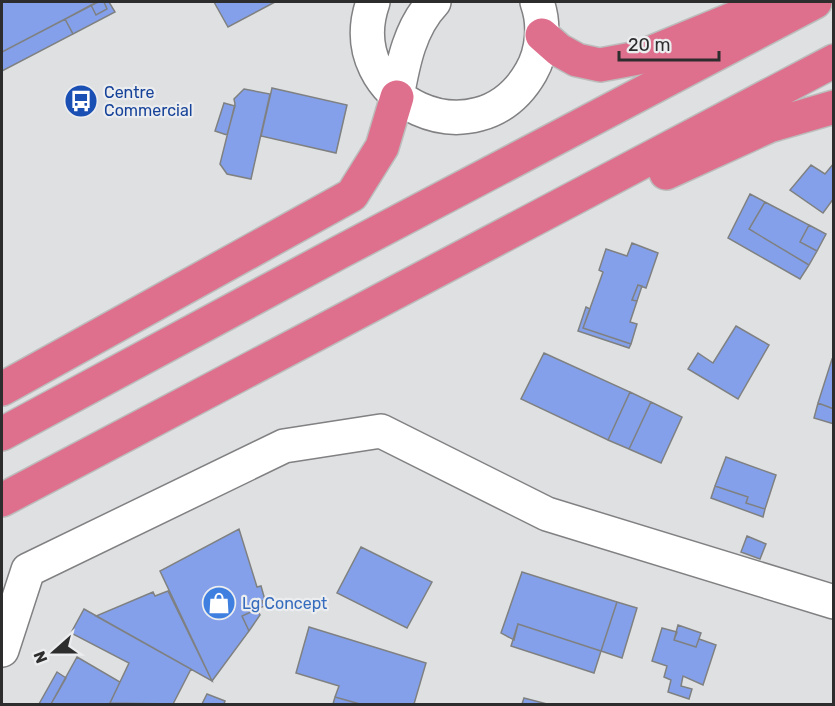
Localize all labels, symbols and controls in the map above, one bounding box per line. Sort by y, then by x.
scale bar [619,24,720,62]
text: 20 m [628,34,670,56]
bus stop icon: Centre Commercial [63,83,99,119]
place label: Centre Commercial [104,83,193,120]
shop icon: Lg Concept [201,585,237,621]
place label: Lg Concept [242,594,327,613]
north arrow [24,622,84,682]
text: N [30,648,51,666]

